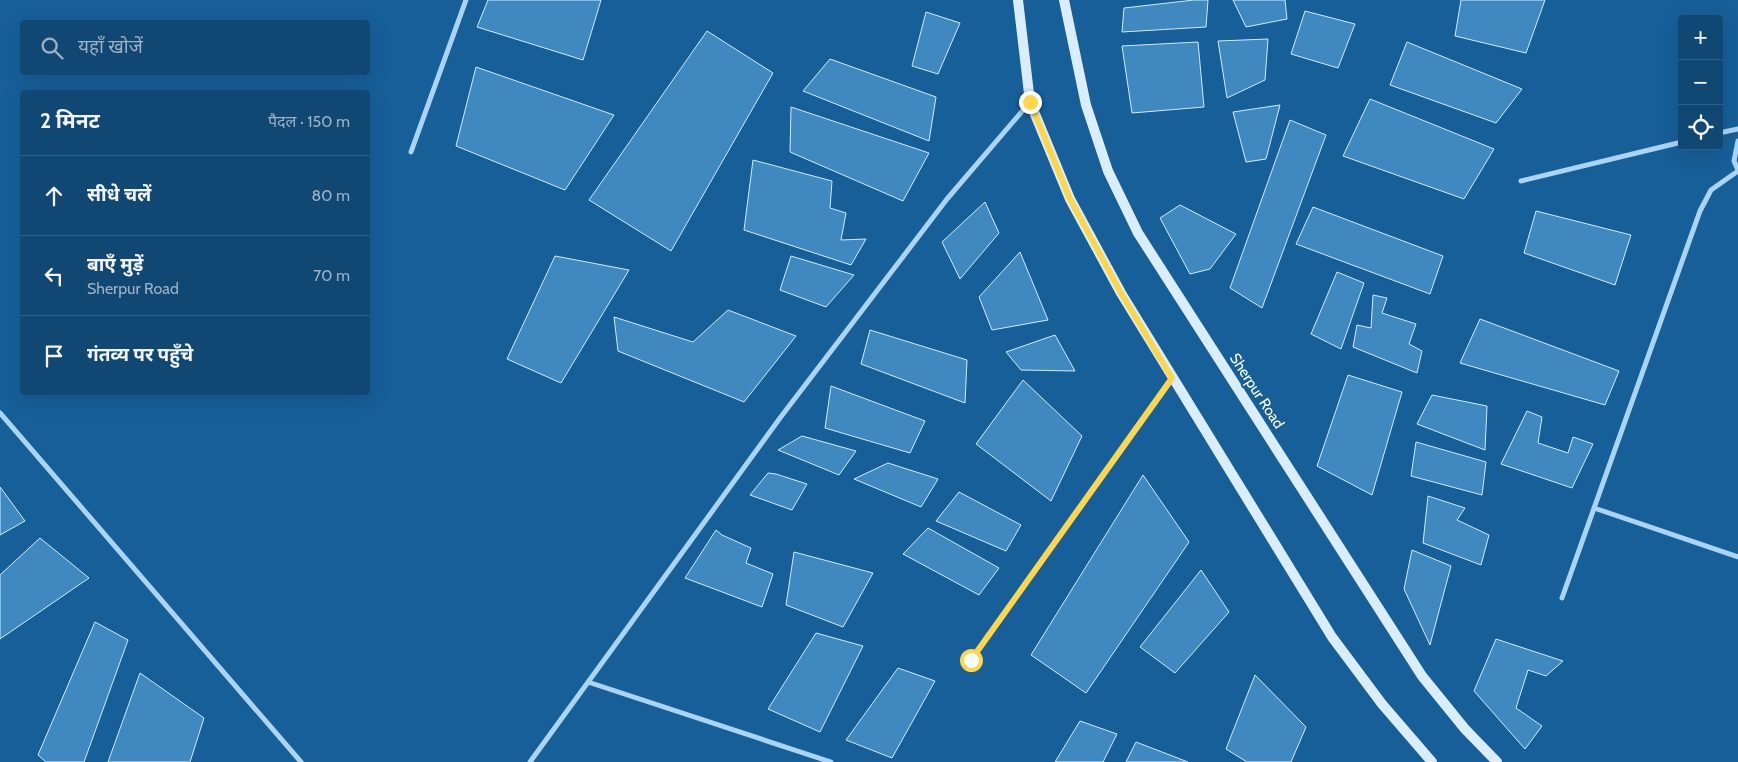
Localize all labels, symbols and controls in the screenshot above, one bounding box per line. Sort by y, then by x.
map controls [1678,15,1723,150]
button: + [1678,15,1723,60]
search box [20,20,370,75]
icon: search [38,34,66,62]
text: यहाँ खोजें [78,35,143,58]
button: − [1678,60,1723,105]
route end [1019,91,1042,114]
button: locate [1678,105,1723,150]
text: 2 मिनट [40,108,100,133]
text: पैदल · 150 m [268,112,350,131]
icon: ahead [40,182,68,210]
text: सीधे चलें [87,183,151,206]
text: 80 m [312,186,350,205]
text: बाएँ मुड़ें [87,253,143,276]
icon: left [40,262,68,290]
text: 70 m [313,266,350,285]
text: Sherpur Road [87,279,179,298]
icon: arrive [40,342,68,370]
text: गंतव्य पर पहुँचे [87,343,193,366]
street label: Sherpur Road [1226,350,1288,432]
route start [960,649,983,672]

